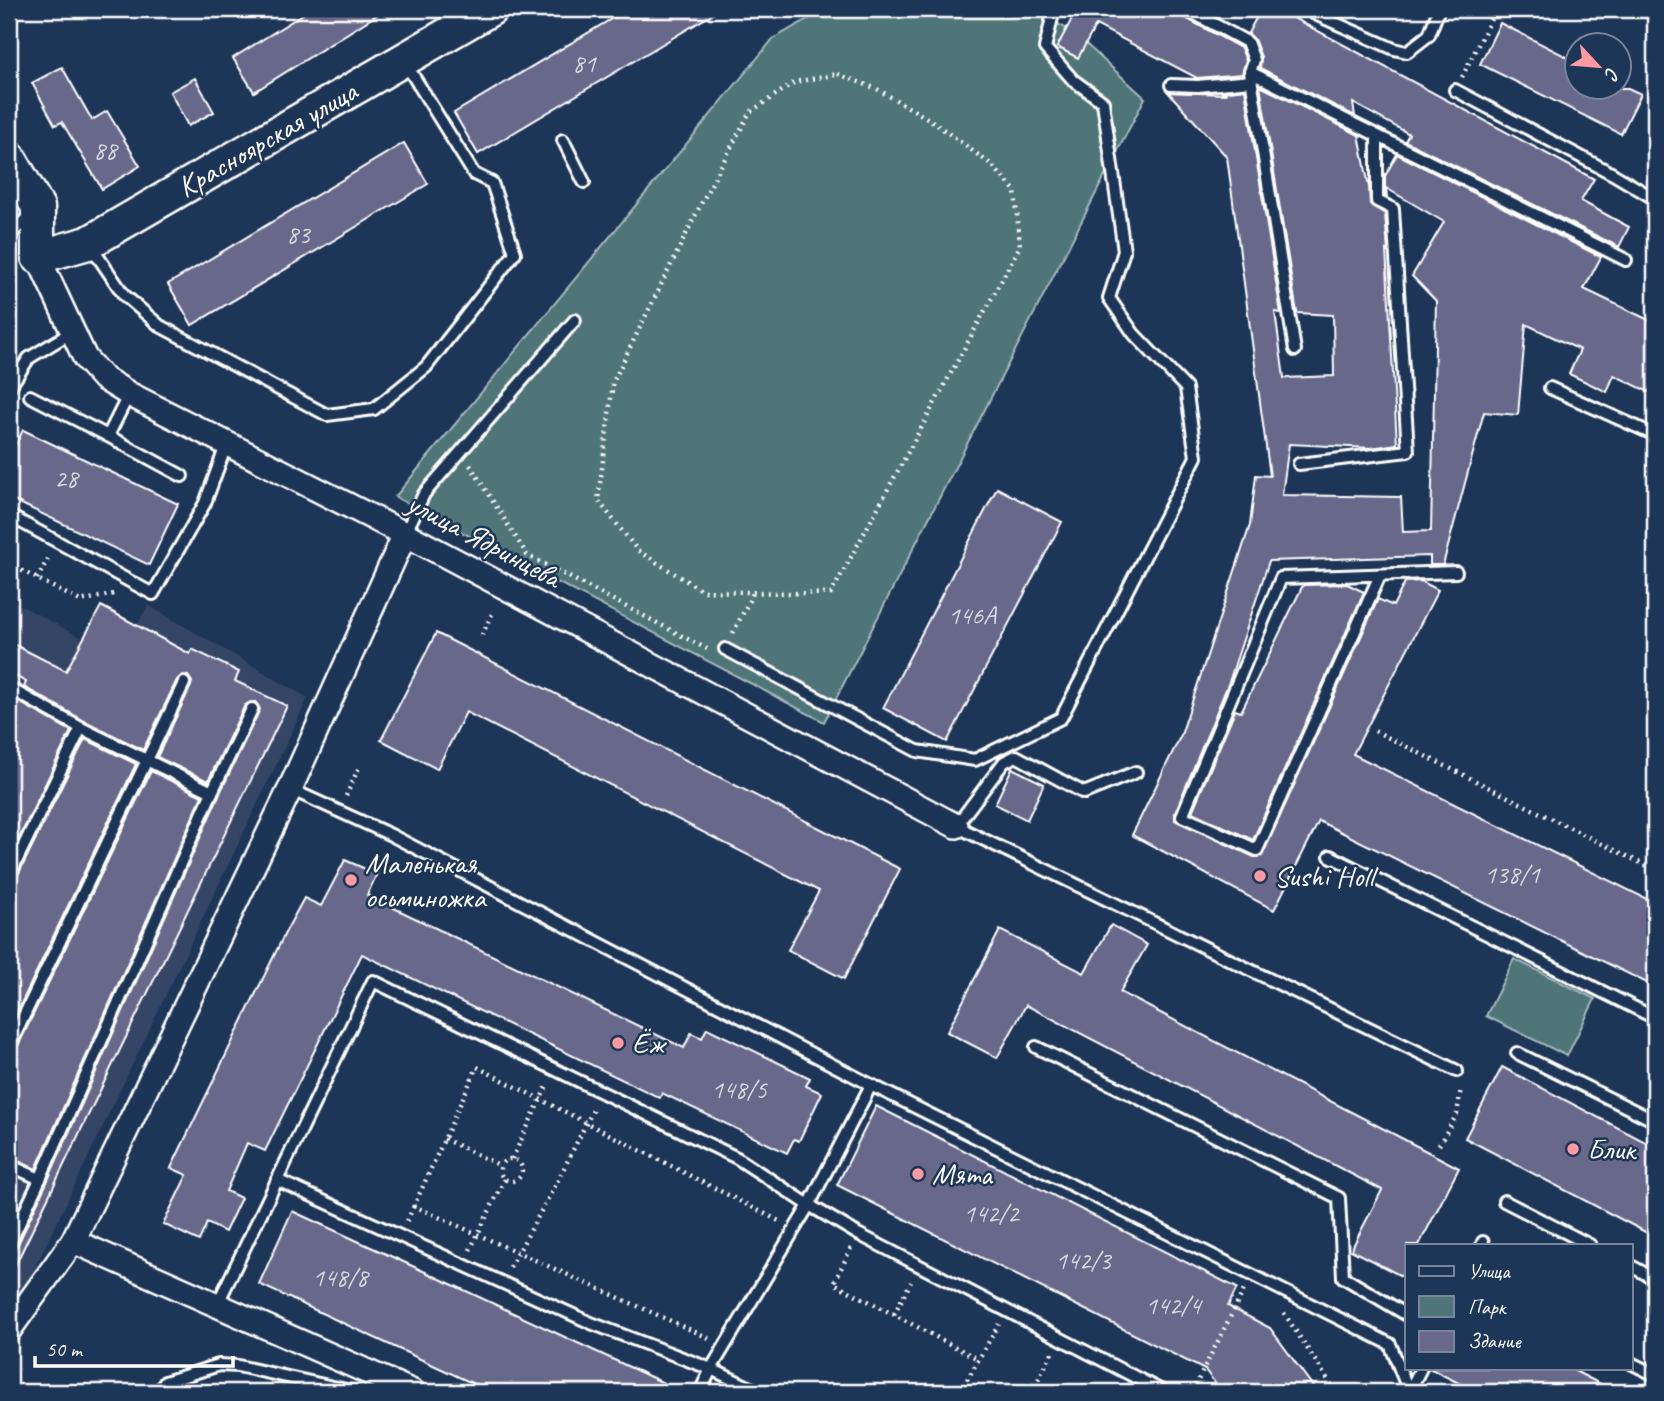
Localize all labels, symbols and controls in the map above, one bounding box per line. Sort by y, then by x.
north arrow [1562,32,1632,102]
house number: 81 [572,47,597,80]
text: С [1598,64,1625,85]
street label: Красноярская улица [170,71,365,206]
house number: 88 [93,134,119,167]
house number: 83 [286,218,312,251]
house number: 28 [54,462,80,495]
street label: улица Ядринцева [399,483,570,598]
house number: 146А [948,599,998,632]
place label: Маленькая осьминожка [365,844,487,916]
place label: Sushi Holl [1274,857,1378,895]
house number: 138/1 [1484,858,1541,891]
marker: Sushi Holl [1252,868,1268,884]
marker: Маленькая осьминожка [343,872,359,888]
place label: Ёж [632,1024,667,1062]
marker: Ёж [610,1035,626,1051]
house number: 148/5 [711,1073,768,1106]
place label: Блик [1587,1130,1637,1168]
marker: Блик [1565,1141,1581,1157]
place label: Мята [932,1155,994,1193]
marker: Мята [910,1166,926,1182]
house number: 142/2 [963,1197,1021,1230]
house number: 142/3 [1055,1244,1113,1277]
legend [1405,1244,1632,1370]
text: Улица [1468,1258,1511,1284]
house number: 148/8 [312,1261,370,1294]
house number: 142/4 [1145,1289,1203,1322]
text: Парк [1468,1294,1508,1320]
scale bar [35,1324,233,1368]
text: Здание [1468,1328,1522,1354]
text: 50 m [46,1336,84,1362]

